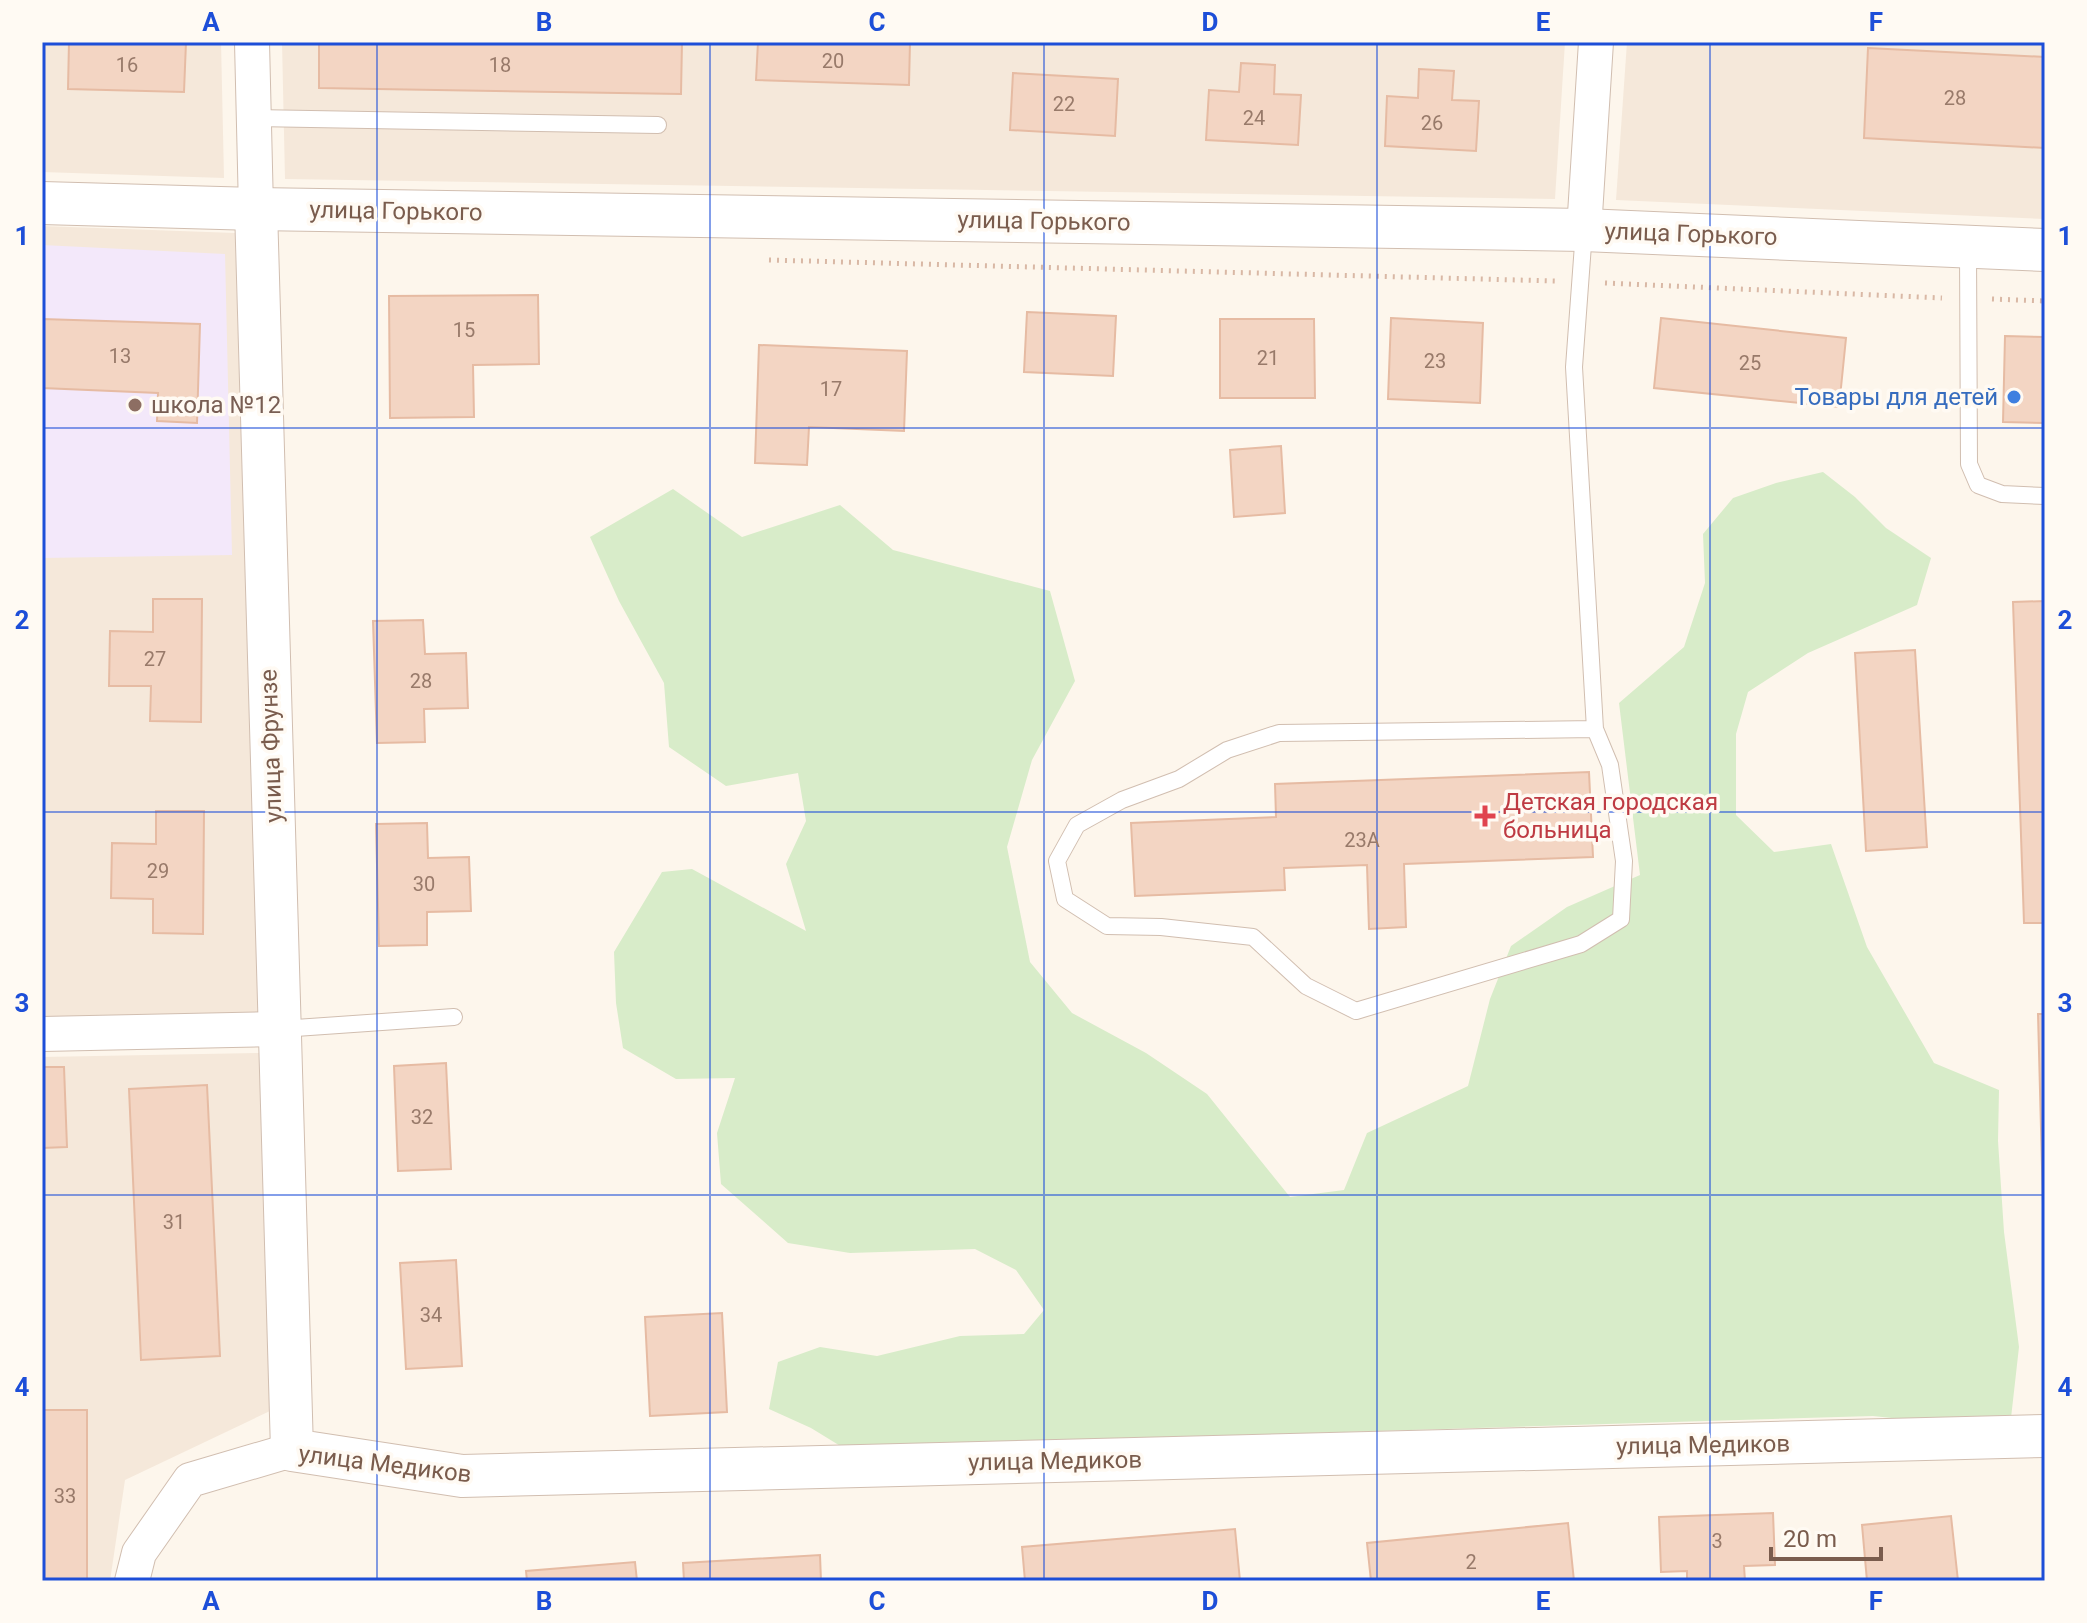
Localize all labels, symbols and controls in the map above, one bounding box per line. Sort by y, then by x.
text: A [202,7,220,37]
text: B [536,7,552,37]
text: C [868,7,886,37]
text: D [1202,7,1218,37]
text: E [1536,7,1551,37]
text: F [1869,7,1883,37]
house number: 20 [822,49,844,73]
house number: 16 [116,53,138,77]
house number: 18 [489,53,511,77]
house number: 28 [1944,86,1966,110]
house number: 22 [1053,92,1075,116]
house number: 24 [1243,106,1265,130]
house number: 26 [1421,111,1443,135]
street label: улица Горького [309,195,483,227]
street label: улица Горького [957,205,1131,237]
street label: улица Горького [1604,217,1778,251]
text: 1 [15,221,29,251]
text: 1 [2058,221,2072,251]
house number: 15 [453,318,475,342]
house number: 13 [109,344,131,368]
house number: 21 [1257,346,1279,370]
house number: 23 [1424,349,1446,373]
house number: 25 [1739,351,1761,375]
house number: 17 [820,377,842,401]
place label: Товары для детей [1795,383,1998,411]
marker: Товары для детей [2005,388,2023,406]
place label: школа №12 [151,391,281,419]
marker: школа №12 [126,396,144,414]
text: 2 [15,605,29,635]
text: 2 [2058,605,2072,635]
house number: 27 [144,647,166,671]
street label: улица Фрунзе [254,669,288,823]
house number: 28 [410,669,432,693]
place label: Детская городская больница [1503,788,1718,844]
marker: Детская городская больница [1474,805,1496,827]
house number: 23А [1344,828,1380,852]
house number: 29 [147,859,169,883]
house number: 30 [413,872,435,896]
text: 3 [15,988,29,1018]
text: 3 [2058,988,2072,1018]
house number: 32 [411,1105,433,1129]
house number: 31 [163,1210,185,1234]
house number: 34 [420,1303,442,1327]
text: 4 [15,1372,30,1402]
text: 4 [2058,1372,2073,1402]
street label: улица Медиков [1616,1429,1790,1461]
street label: улица Медиков [297,1440,473,1488]
street label: улица Медиков [968,1445,1142,1477]
house number: 33 [54,1484,76,1508]
scale bar [1771,1511,1881,1561]
text: 20 m [1783,1525,1837,1553]
house number: 3 [1711,1529,1723,1553]
house number: 2 [1465,1550,1477,1574]
text: A [202,1586,220,1616]
text: B [536,1586,552,1616]
text: C [868,1586,886,1616]
text: D [1202,1586,1218,1616]
text: E [1536,1586,1551,1616]
text: F [1869,1586,1883,1616]

